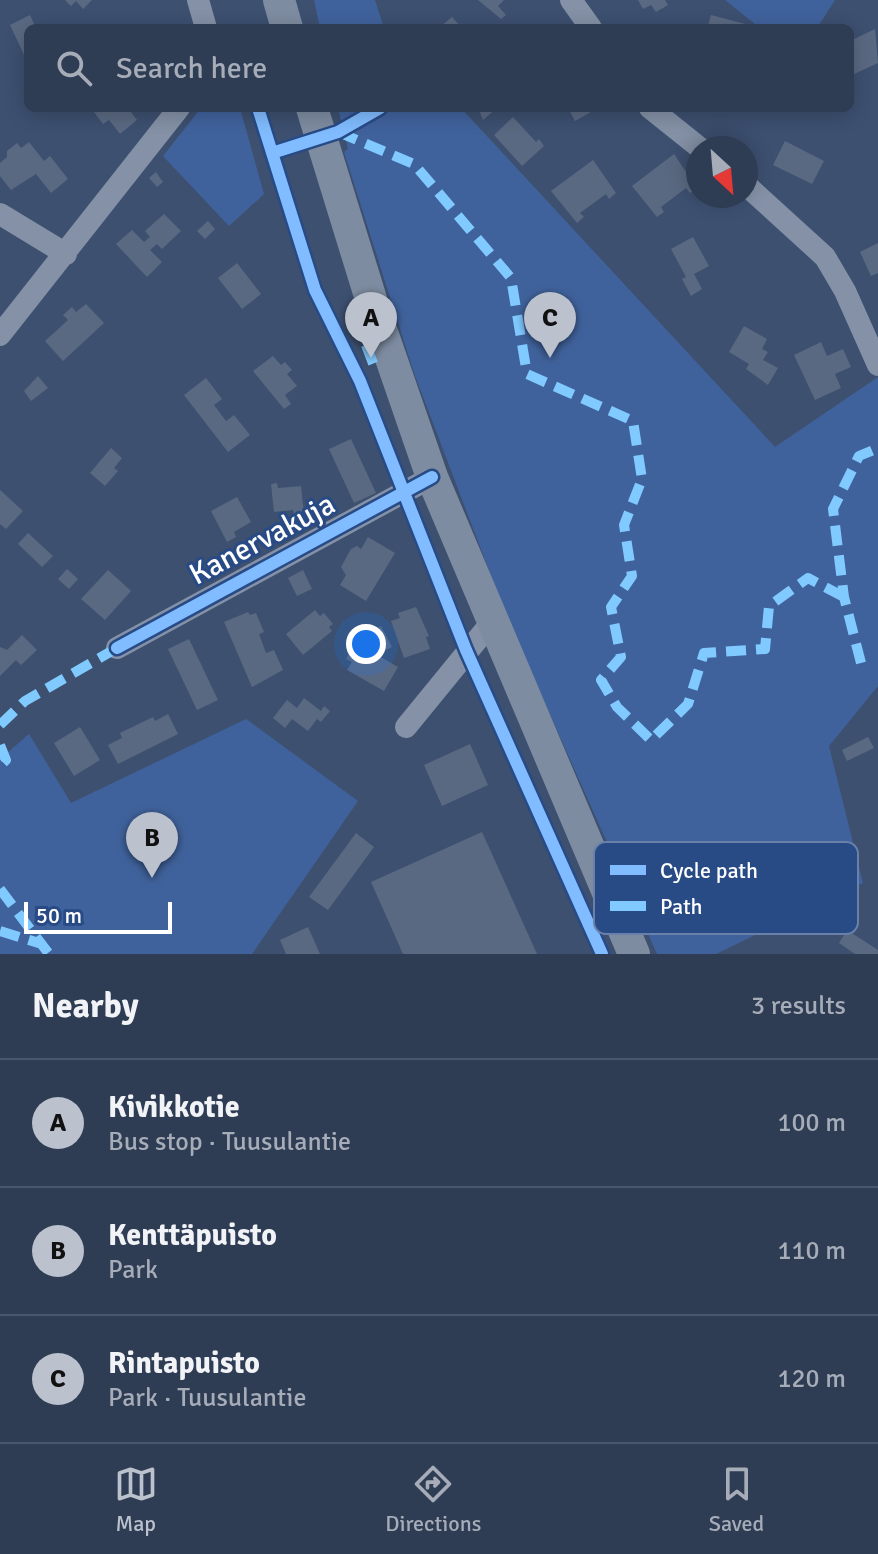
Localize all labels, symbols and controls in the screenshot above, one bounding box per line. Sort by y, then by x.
search box [24,24,854,112]
icon: search [52,46,96,90]
text: Search here [116,50,267,87]
north arrow [686,136,758,208]
pin: A [345,292,397,358]
pin: C [524,292,576,358]
street label: Kanervakuja [183,486,341,593]
your location [346,624,386,664]
pin: B [126,812,178,878]
legend [594,842,858,934]
text: Cycle path [660,857,758,884]
text: Path [660,893,703,920]
scale bar [24,898,172,934]
text: 50 m [36,902,82,929]
text: Nearby [32,985,139,1027]
text: 3 results [751,990,846,1022]
text: Kivikkotie [108,1089,240,1126]
text: A [50,1107,66,1139]
text: 100 m [777,1107,846,1139]
text: Bus stop · Tuusulantie [108,1126,351,1158]
text: Kenttäpuisto [108,1217,277,1254]
text: B [50,1235,66,1267]
text: 110 m [777,1235,846,1267]
text: Park [108,1254,158,1286]
text: Rintapuisto [108,1345,260,1382]
text: C [50,1363,66,1395]
text: 120 m [777,1363,846,1395]
text: Park · Tuusulantie [108,1382,306,1414]
tab: Map [114,1462,158,1537]
tab: Directions [385,1462,481,1537]
tab: Saved [709,1462,764,1537]

